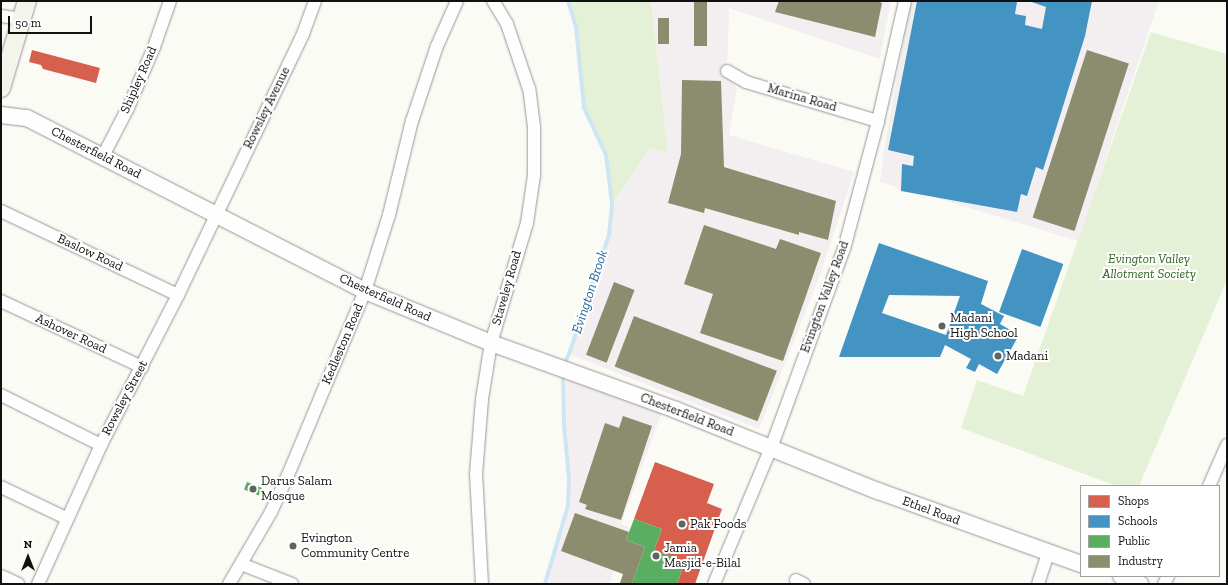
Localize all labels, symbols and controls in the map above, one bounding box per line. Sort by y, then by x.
scale bar [10,8,94,34]
text: 50 m [15,16,41,30]
street label: Shipley Road [117,44,161,116]
street label: Rowsley Avenue [240,64,294,152]
street label: Marina Road [766,81,838,115]
street label: Chesterfield Road [48,124,144,182]
street label: Baslow Road [55,231,125,275]
street label: Evington Valley Road [797,239,853,355]
water label: Evington Brook [569,248,611,336]
street label: Staveley Road [489,249,525,327]
park label: Evington Valley Allotment Society [1102,252,1196,283]
street label: Chesterfield Road [337,271,433,325]
street label: Kedleston Road [319,301,367,387]
street label: Ashover Road [33,311,109,357]
place label: Madani High School [950,311,1018,342]
marker: Madani High School [937,321,947,331]
place label: Madani [1006,348,1048,364]
marker: Madani [993,351,1003,361]
street label: Rowsley Street [99,358,151,438]
street label: Chesterfield Road [638,390,736,440]
place label: Darus Salam Mosque [261,474,332,505]
marker: Darus Salam Mosque [248,484,258,494]
legend [1080,485,1220,577]
street label: Ethel Road [900,493,962,529]
text: Shops [1118,494,1149,508]
text: Schools [1118,514,1157,528]
place label: Pak Foods [690,516,747,532]
marker: Pak Foods [677,519,687,529]
place label: Evington Community Centre [301,531,410,562]
text: Public [1118,534,1150,548]
north arrow [8,537,48,577]
text: N [24,538,32,551]
marker: Evington Community Centre [288,541,298,551]
place label: Jamia Masjid-e-Bilal [664,541,741,572]
marker: Jamia Masjid-e-Bilal [651,551,661,561]
text: Industry [1118,554,1163,568]

